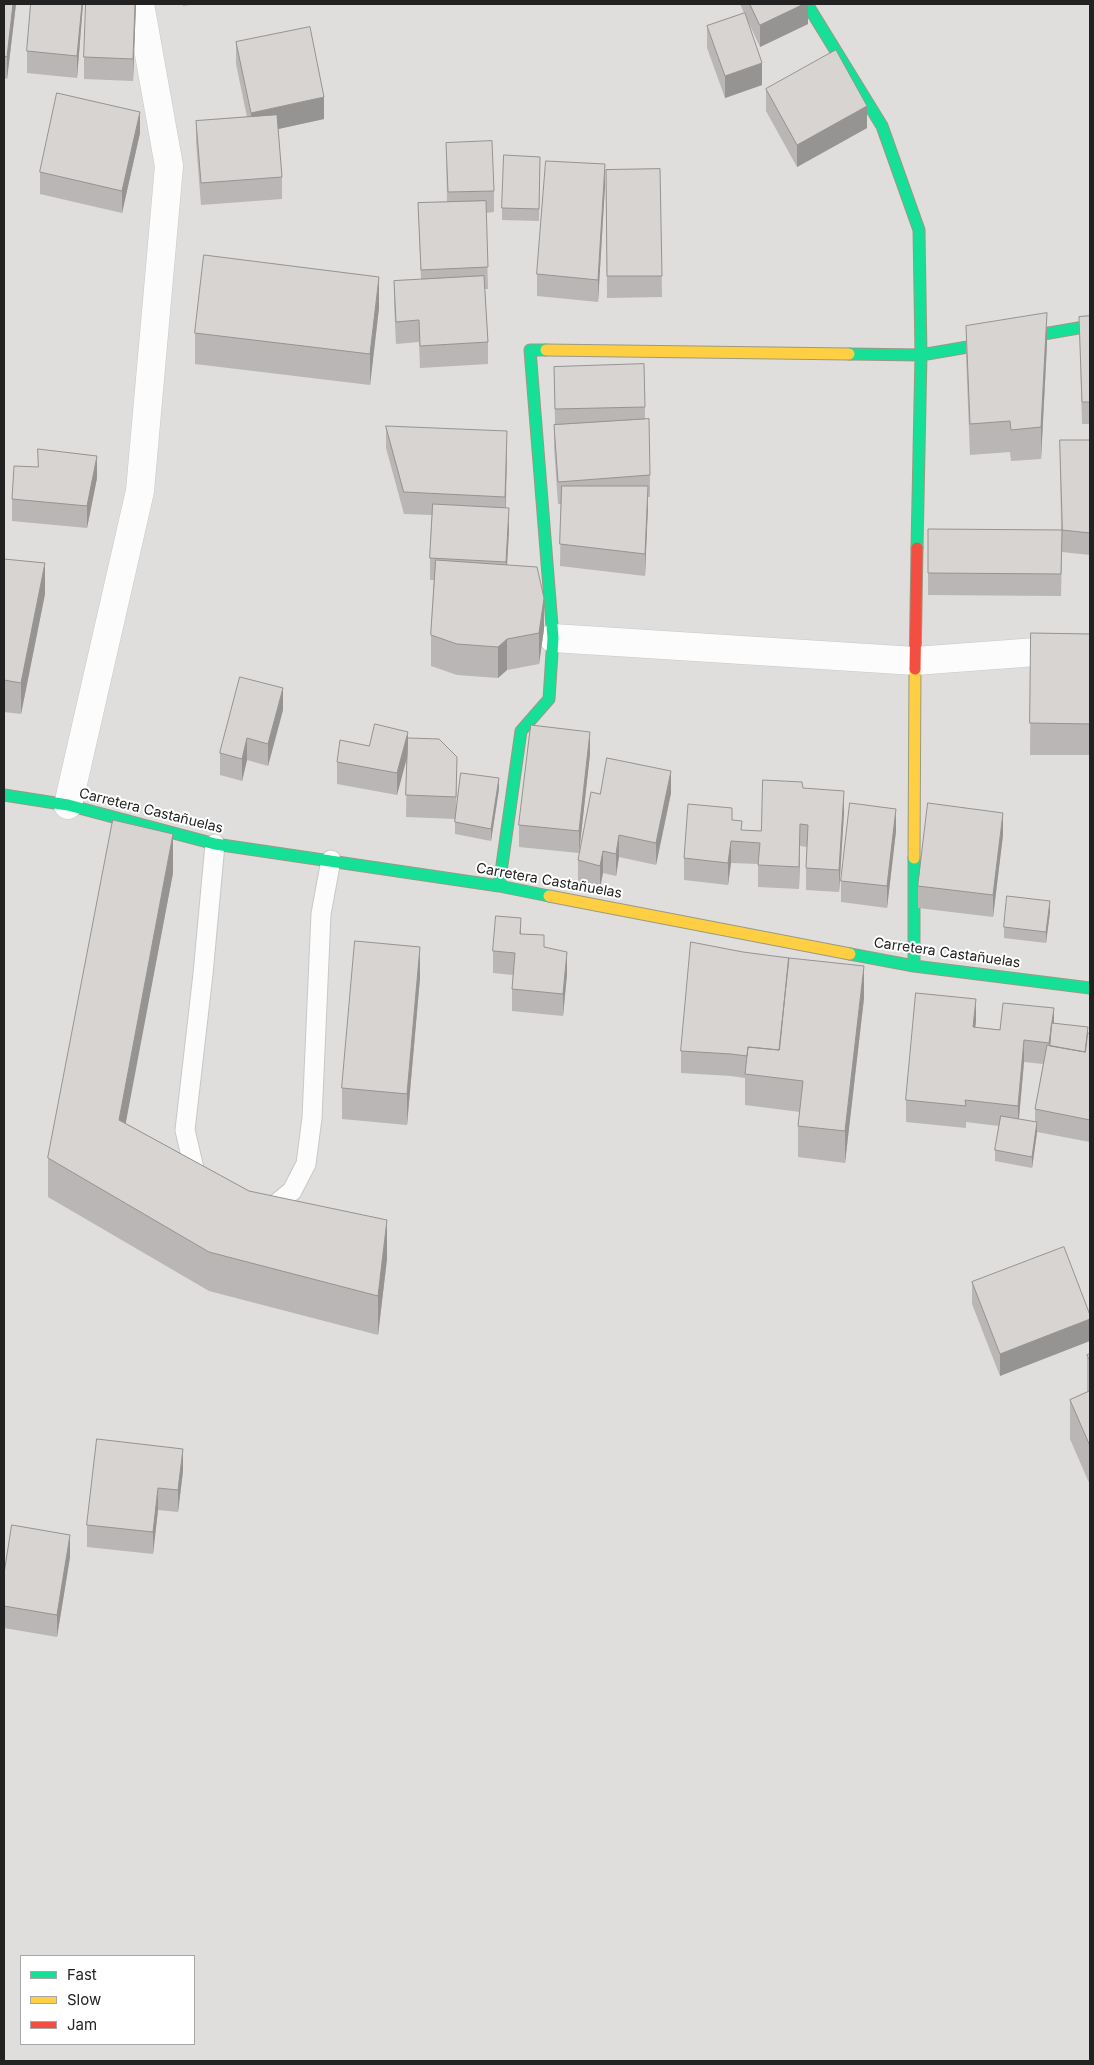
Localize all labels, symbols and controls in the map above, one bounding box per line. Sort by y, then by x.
street label: Carretera Castañuelas [77,785,225,837]
street label: Carretera Castañuelas [475,860,623,902]
street label: Carretera Castañuelas [873,934,1021,972]
legend [20,1955,195,2045]
text: Fast [67,1965,97,1984]
text: Slow [67,1990,101,2009]
text: Jam [67,2015,97,2034]

